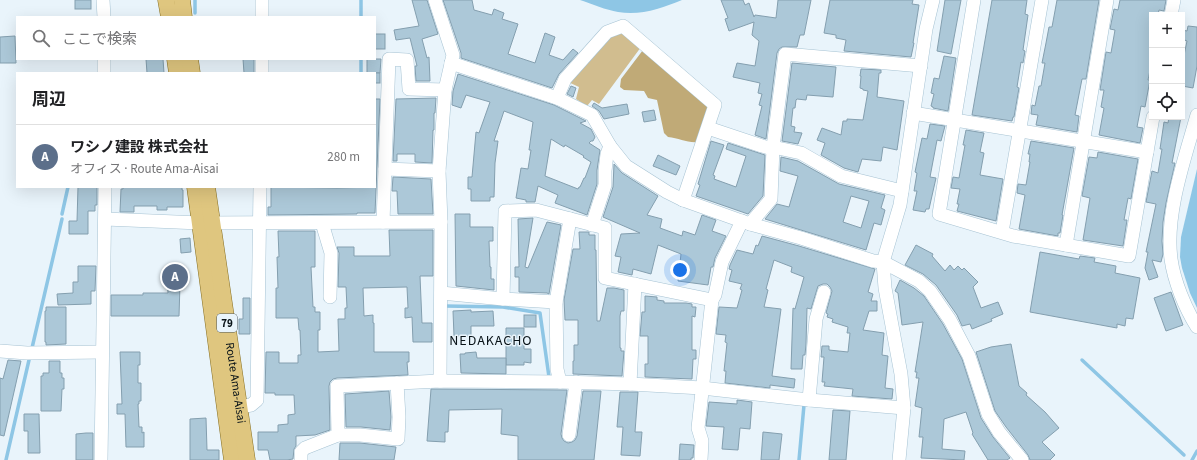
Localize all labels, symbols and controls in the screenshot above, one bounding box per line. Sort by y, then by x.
map controls [1149,12,1185,120]
button: + [1149,12,1185,48]
search box [16,16,376,60]
icon: search [30,27,52,49]
text: ここで検索 [62,29,137,50]
button: − [1149,48,1185,84]
button: locate [1149,84,1185,120]
text: 周辺 [32,88,66,112]
text: ワシノ建設 株式会社 [70,137,208,158]
text: A [41,148,49,166]
text: 280 m [327,148,360,166]
text: オフィス · Route Ama-Aisai [70,160,219,178]
your location [670,260,690,280]
pin: A [162,262,188,292]
road number: 79 [217,314,237,332]
district label: NEDAKACHO [449,331,533,351]
street label: Route Ama-Aisai [221,341,250,425]

